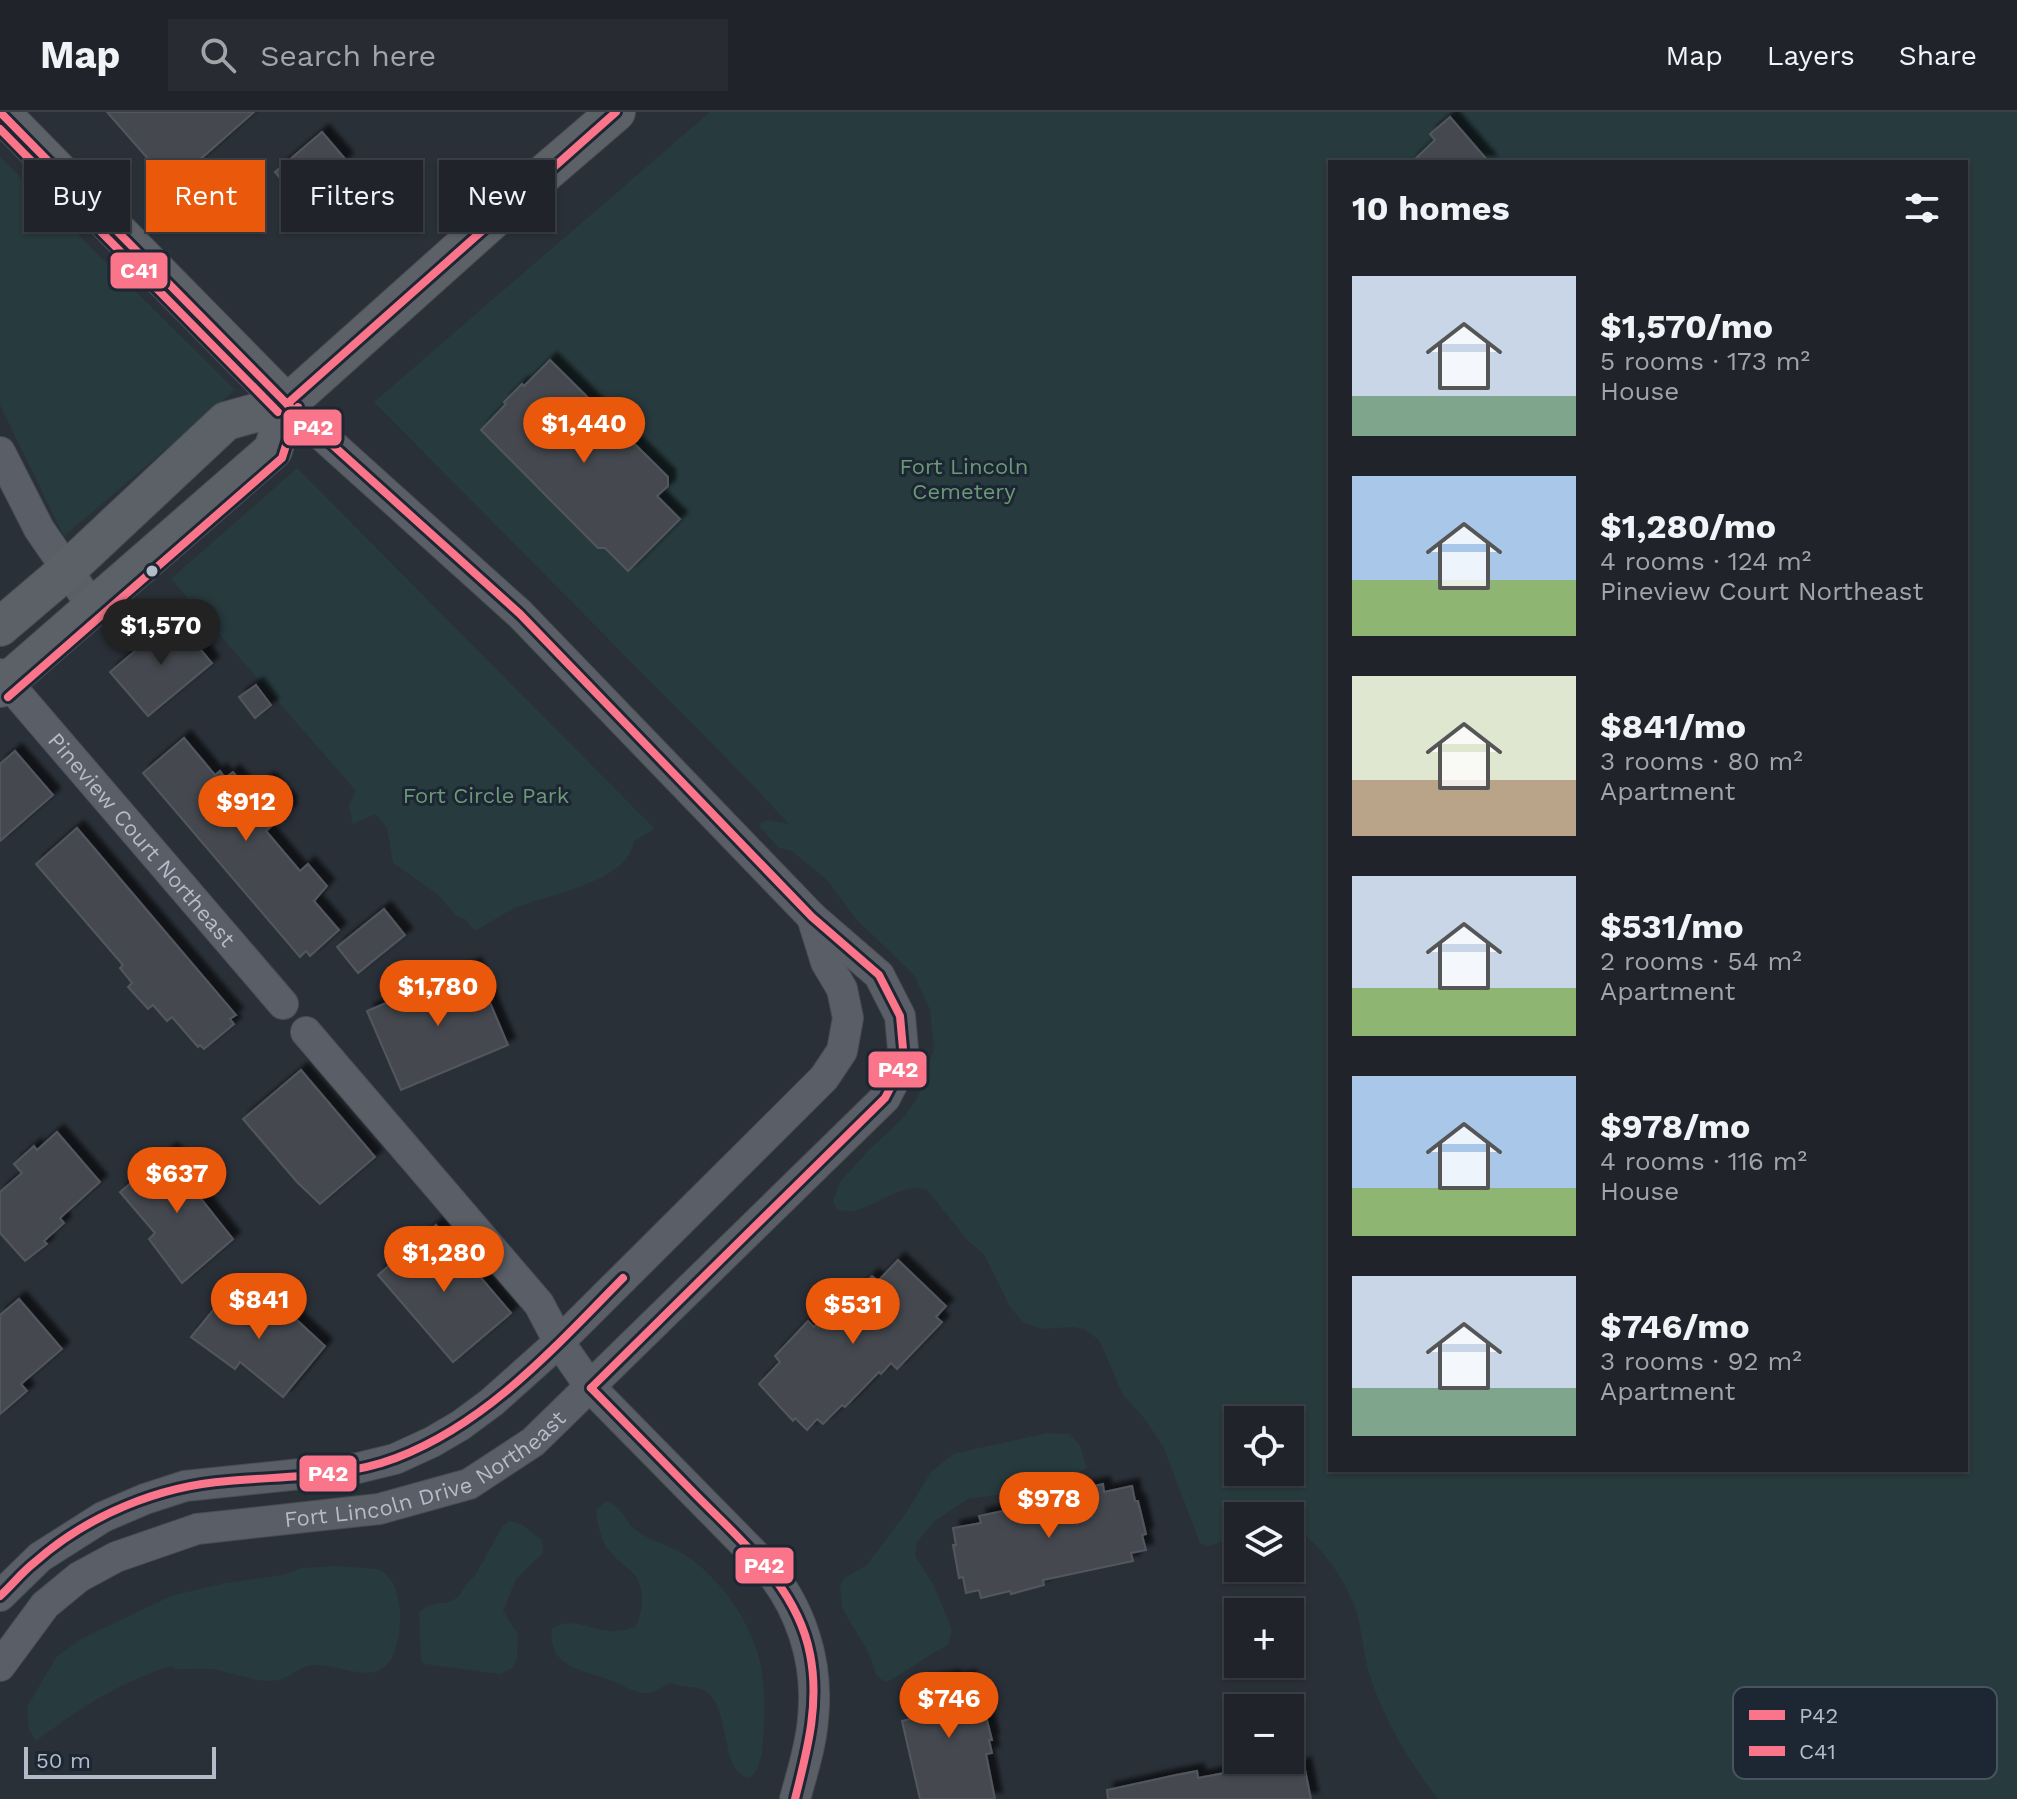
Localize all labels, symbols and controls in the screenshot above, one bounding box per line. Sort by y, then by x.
search box [168,19,728,91]
text: Map [40,33,120,77]
icon: search [196,33,240,77]
text: Search here [260,38,436,73]
text: Map [1666,39,1723,72]
text: Layers [1767,39,1855,72]
text: Share [1899,39,1977,72]
chip: Buy [24,160,130,232]
chip: Rent [146,160,265,232]
chip: Filters [281,160,423,232]
chip: New [439,160,555,232]
icon: filters [1900,186,1944,230]
text: 10 homes [1352,188,1510,228]
line badge: C41 [109,251,169,290]
text: C41 [120,258,158,283]
text: $1,570/mo [1600,306,1773,346]
icon: home [1416,308,1512,404]
text: 5 rooms · 173 m² [1600,346,1810,376]
text: House [1600,376,1679,406]
pin: $1,440 [519,397,649,465]
line badge: P42 [282,408,343,447]
text: $1,440 [541,408,627,438]
text: P42 [293,415,333,440]
park label: Fort Lincoln Cemetery [900,454,1028,504]
text: $1,280/mo [1600,506,1776,546]
icon: home [1416,508,1512,604]
text: 4 rooms · 124 m² [1600,546,1811,576]
unlabelled marker [144,563,160,579]
text: Pineview Court Northeast [1600,576,1923,606]
pin: $1,570 [96,599,226,667]
text: $1,570 [120,610,202,640]
text: $841/mo [1600,706,1746,746]
icon: home [1416,708,1512,804]
street label: Pineview Court Northeast [43,728,240,952]
text: 3 rooms · 80 m² [1600,746,1803,776]
pin: $912 [199,775,293,843]
text: Apartment [1600,776,1736,806]
park label: Fort Circle Park [403,783,569,808]
text: $912 [216,786,276,816]
text: $531/mo [1600,906,1744,946]
icon: home [1416,908,1512,1004]
text: 2 rooms · 54 m² [1600,946,1802,976]
pin: $1,780 [373,960,503,1028]
text: $1,780 [398,971,478,1001]
text: Apartment [1600,976,1736,1006]
line badge: P42 [867,1050,928,1089]
text: P42 [878,1057,918,1082]
text: $978/mo [1600,1106,1750,1146]
icon: home [1416,1108,1512,1204]
text: 4 rooms · 116 m² [1600,1146,1807,1176]
pin: $637 [130,1147,224,1215]
text: $637 [145,1158,209,1188]
text: House [1600,1176,1679,1206]
pin: $1,280 [379,1226,509,1294]
text: $1,280 [402,1237,486,1267]
pin: $841 [212,1273,306,1341]
pin: $531 [806,1278,900,1346]
text: $841 [229,1284,289,1314]
text: $531 [824,1289,882,1319]
text: $746/mo [1600,1306,1750,1346]
icon: home [1416,1308,1512,1404]
text: 3 rooms · 92 m² [1600,1346,1802,1376]
text: Apartment [1600,1376,1736,1406]
street label: Fort Lincoln Drive Northeast [283,1406,571,1532]
map controls [1224,1406,1304,1774]
button: locate [1224,1406,1304,1486]
line badge: P42 [298,1454,358,1493]
text: P42 [308,1461,348,1486]
pin: $978 [1002,1472,1096,1540]
text: $978 [1017,1483,1081,1513]
button: layers [1224,1502,1304,1582]
line badge: P42 [734,1546,795,1585]
text: P42 [744,1553,784,1578]
button: + [1224,1598,1304,1678]
pin: $746 [902,1672,996,1740]
text: $746 [917,1683,981,1713]
legend [1733,1687,1997,1779]
button: − [1224,1694,1304,1774]
text: P42 [1799,1703,1838,1728]
text: C41 [1799,1739,1836,1764]
scale bar [24,1743,216,1779]
text: 50 m [36,1748,91,1773]

